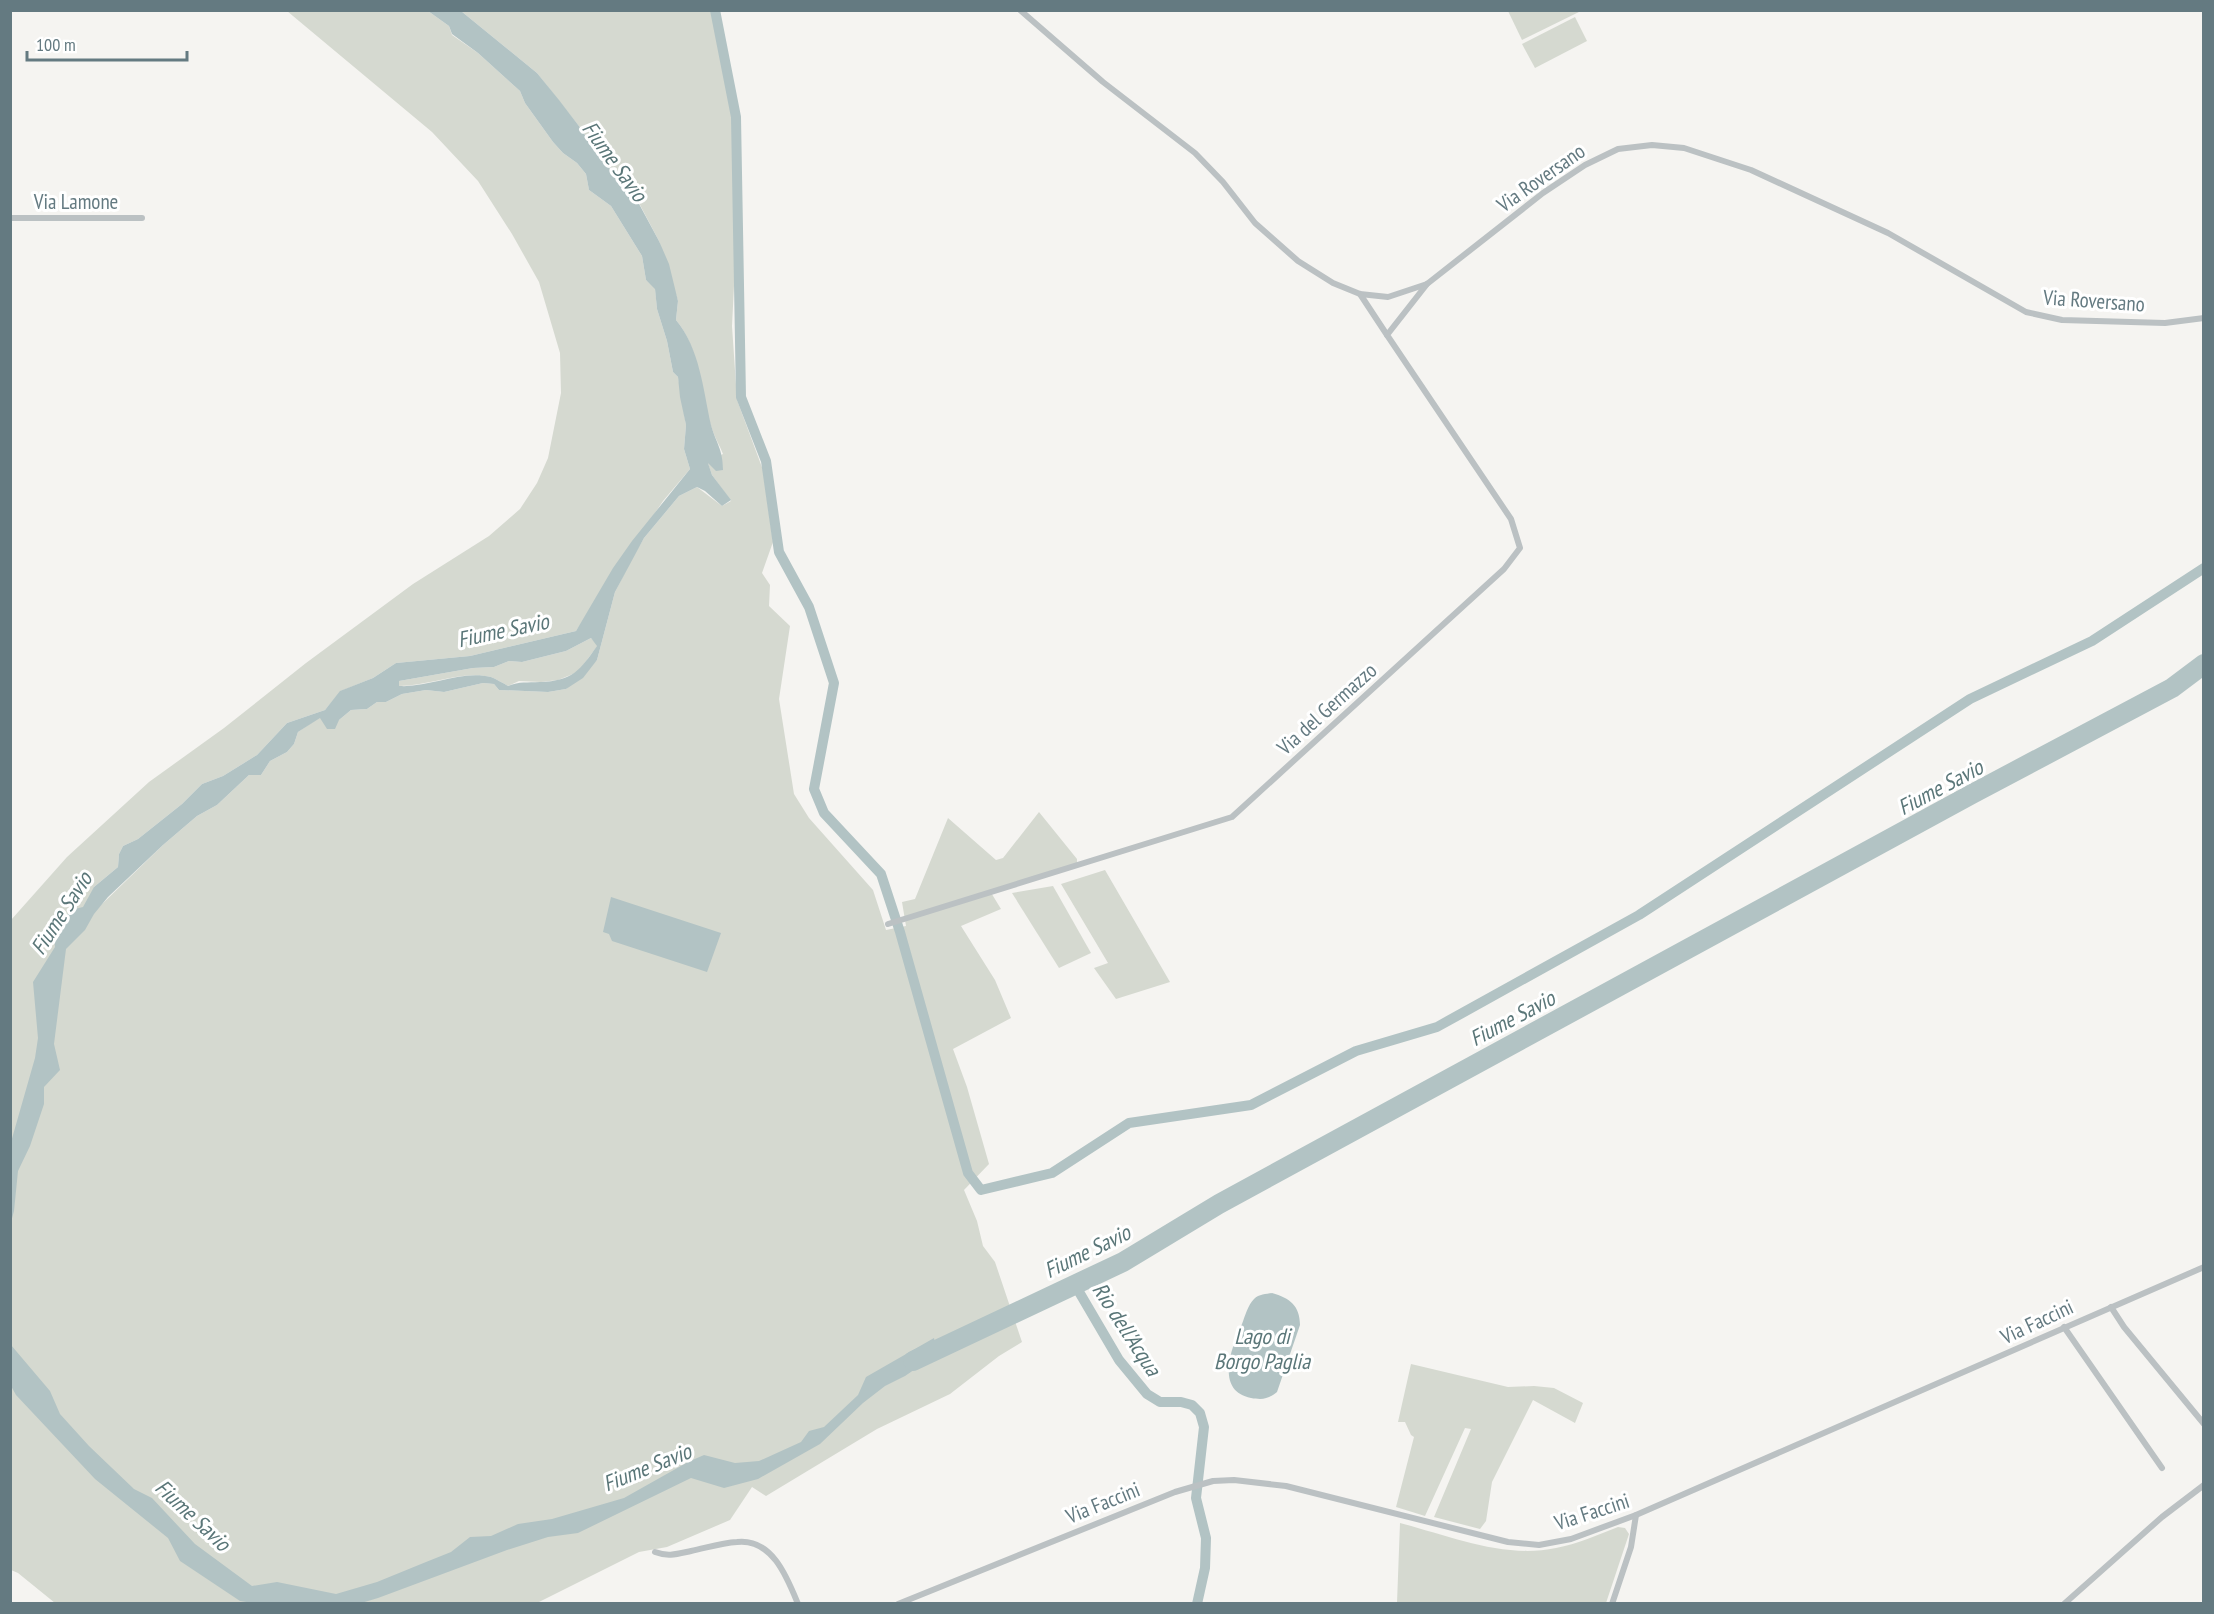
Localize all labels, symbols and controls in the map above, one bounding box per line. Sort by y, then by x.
scale bar [27,24,188,62]
text: 100 m [36,33,76,56]
water label: Fiume Savio [576,115,654,208]
street label: Via Roversano [1491,137,1590,218]
street label: Via Lamone [33,188,118,215]
street label: Via Roversano [2041,283,2146,318]
water label: Fiume Savio [455,606,553,653]
street label: Via del Germazzo [1270,657,1382,761]
water label: Fiume Savio [1893,752,1989,821]
water label: Fiume Savio [24,865,99,959]
water label: Fiume Savio [1465,983,1561,1052]
water label: Fiume Savio [1039,1217,1136,1284]
water label: Rio dell'Acqua [1086,1277,1168,1382]
street label: Via Faccini [1995,1293,2077,1351]
water label: Lago di Borgo Paglia [1214,1322,1311,1375]
water label: Fiume Savio [599,1436,697,1497]
water label: Fiume Savio [150,1473,237,1558]
street label: Via Faccini [1061,1476,1144,1530]
street label: Via Faccini [1550,1487,1633,1537]

